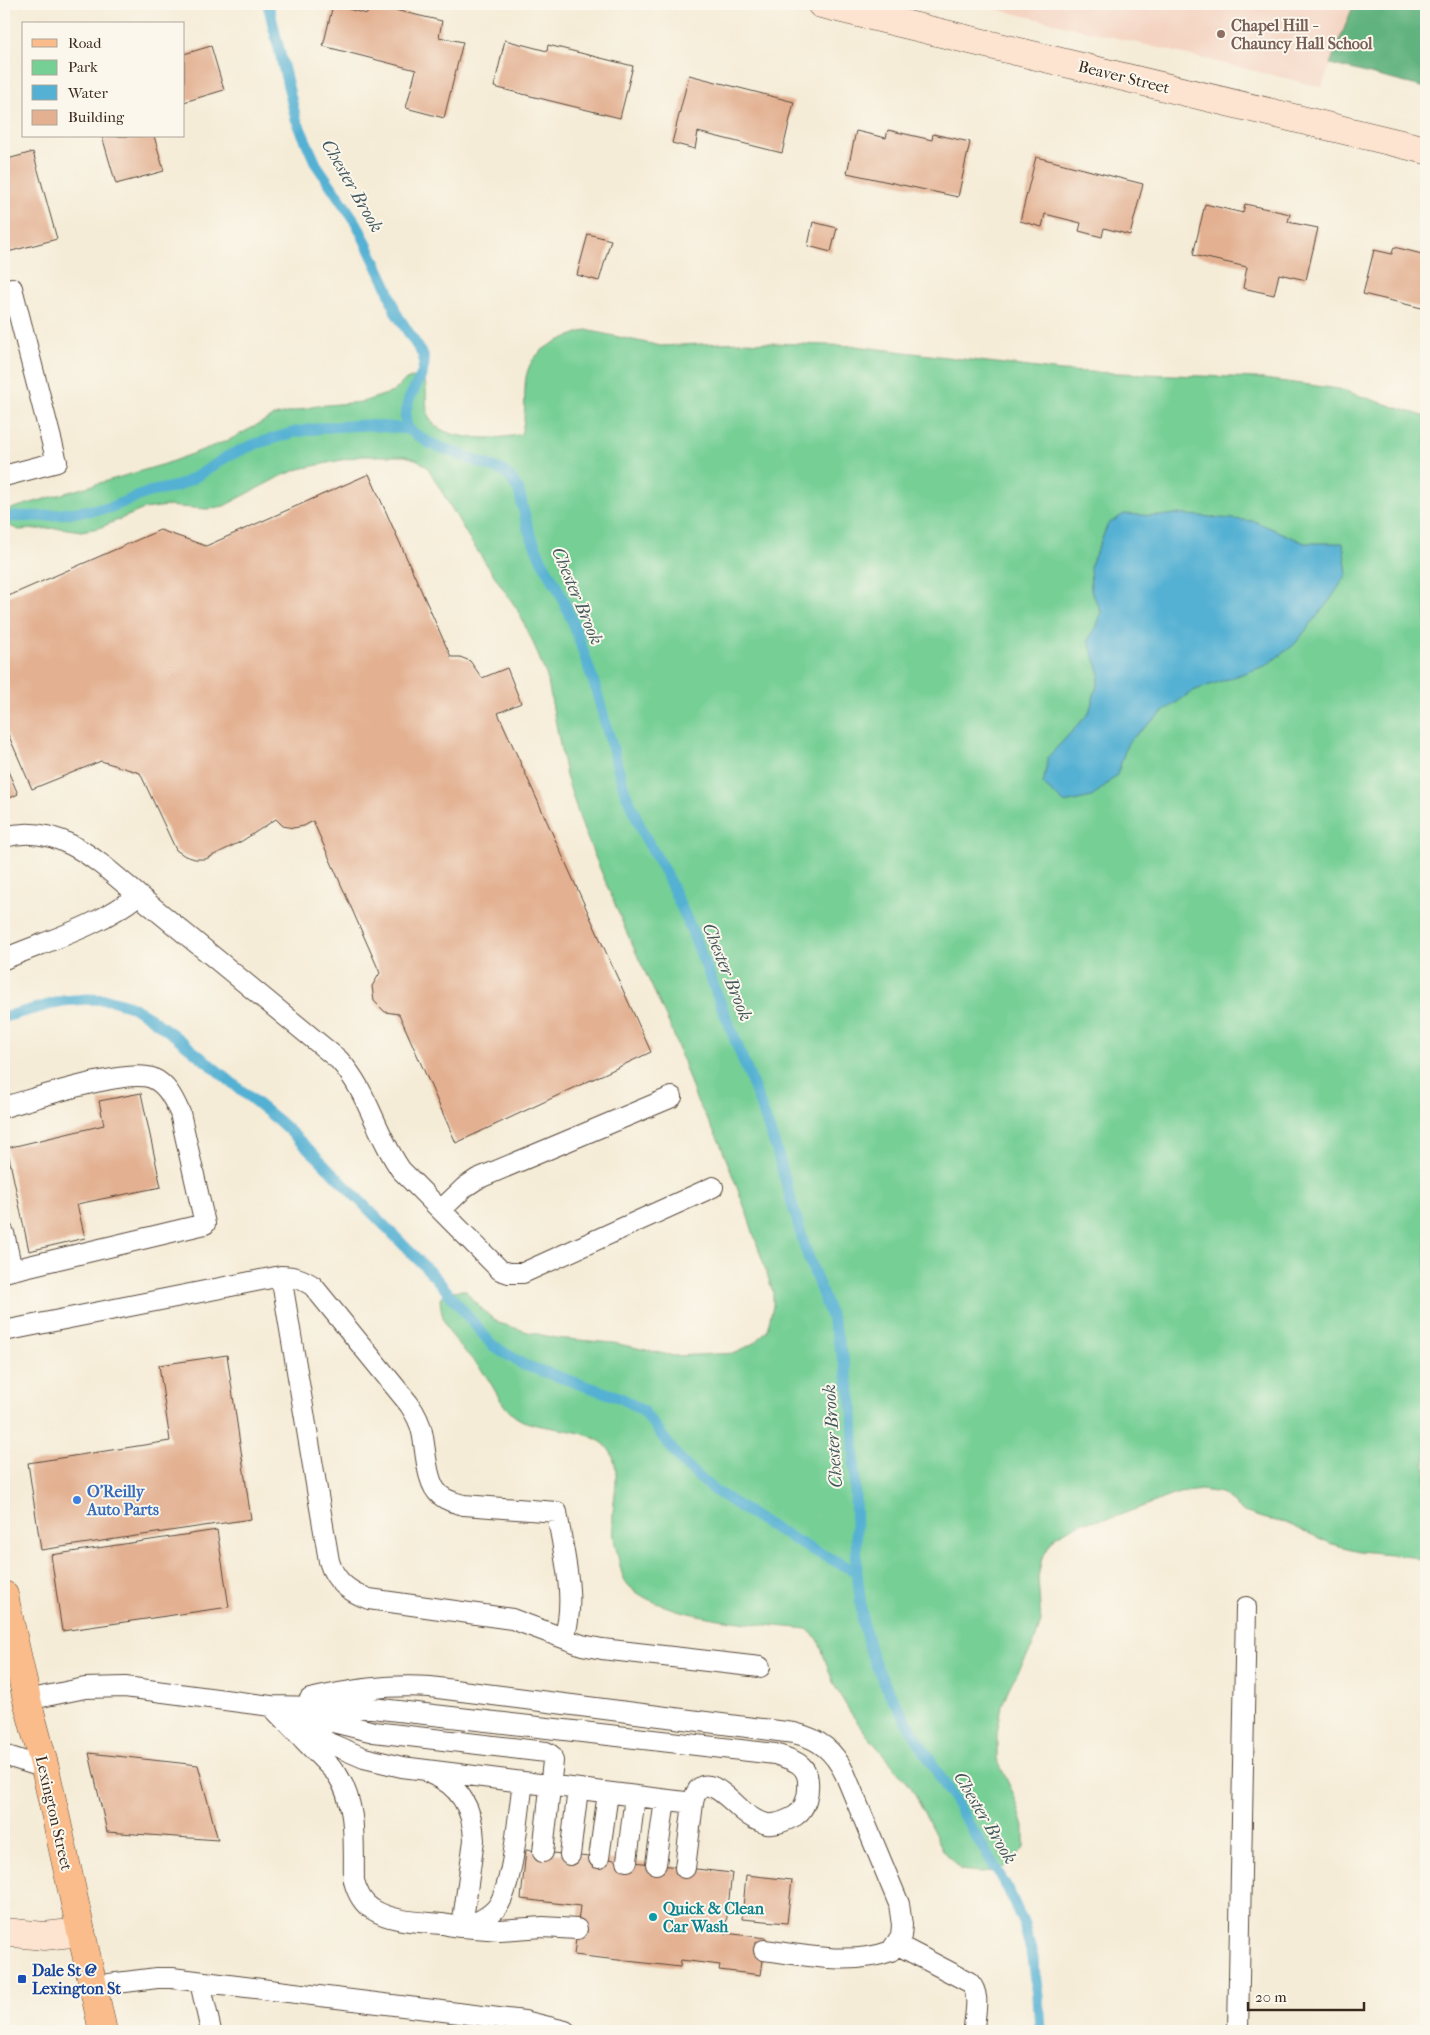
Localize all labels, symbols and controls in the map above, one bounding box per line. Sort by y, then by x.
place label: Chapel Hill - Chauncy Hall School [1231,16,1373,54]
legend [22,22,185,138]
marker: Chapel Hill - Chauncy Hall School [1215,28,1227,40]
text: Road [68,34,102,52]
street label: Beaver Street [1076,56,1172,98]
text: Park [68,58,98,76]
text: Water [67,84,108,102]
text: Building [68,108,125,126]
water label: Chester Brook [317,136,387,236]
water label: Chester Brook [547,544,607,648]
water label: Chester Brook [698,920,756,1024]
water label: Chester Brook [819,1383,847,1489]
place label: O'Reilly Auto Parts [86,1482,159,1519]
marker: O'Reilly Auto Parts [71,1494,83,1506]
street label: Lexington Street [32,1754,77,1873]
water label: Chester Brook [949,1768,1021,1868]
place label: Quick & Clean Car Wash [663,1899,765,1936]
marker: Quick & Clean Car Wash [647,1911,659,1923]
place label: Dale St @ Lexington St [32,1961,121,1999]
marker: Dale St @ Lexington St [16,1973,28,1985]
scale bar [1248,1980,1364,2012]
text: 20 m [1255,1988,1287,2006]

